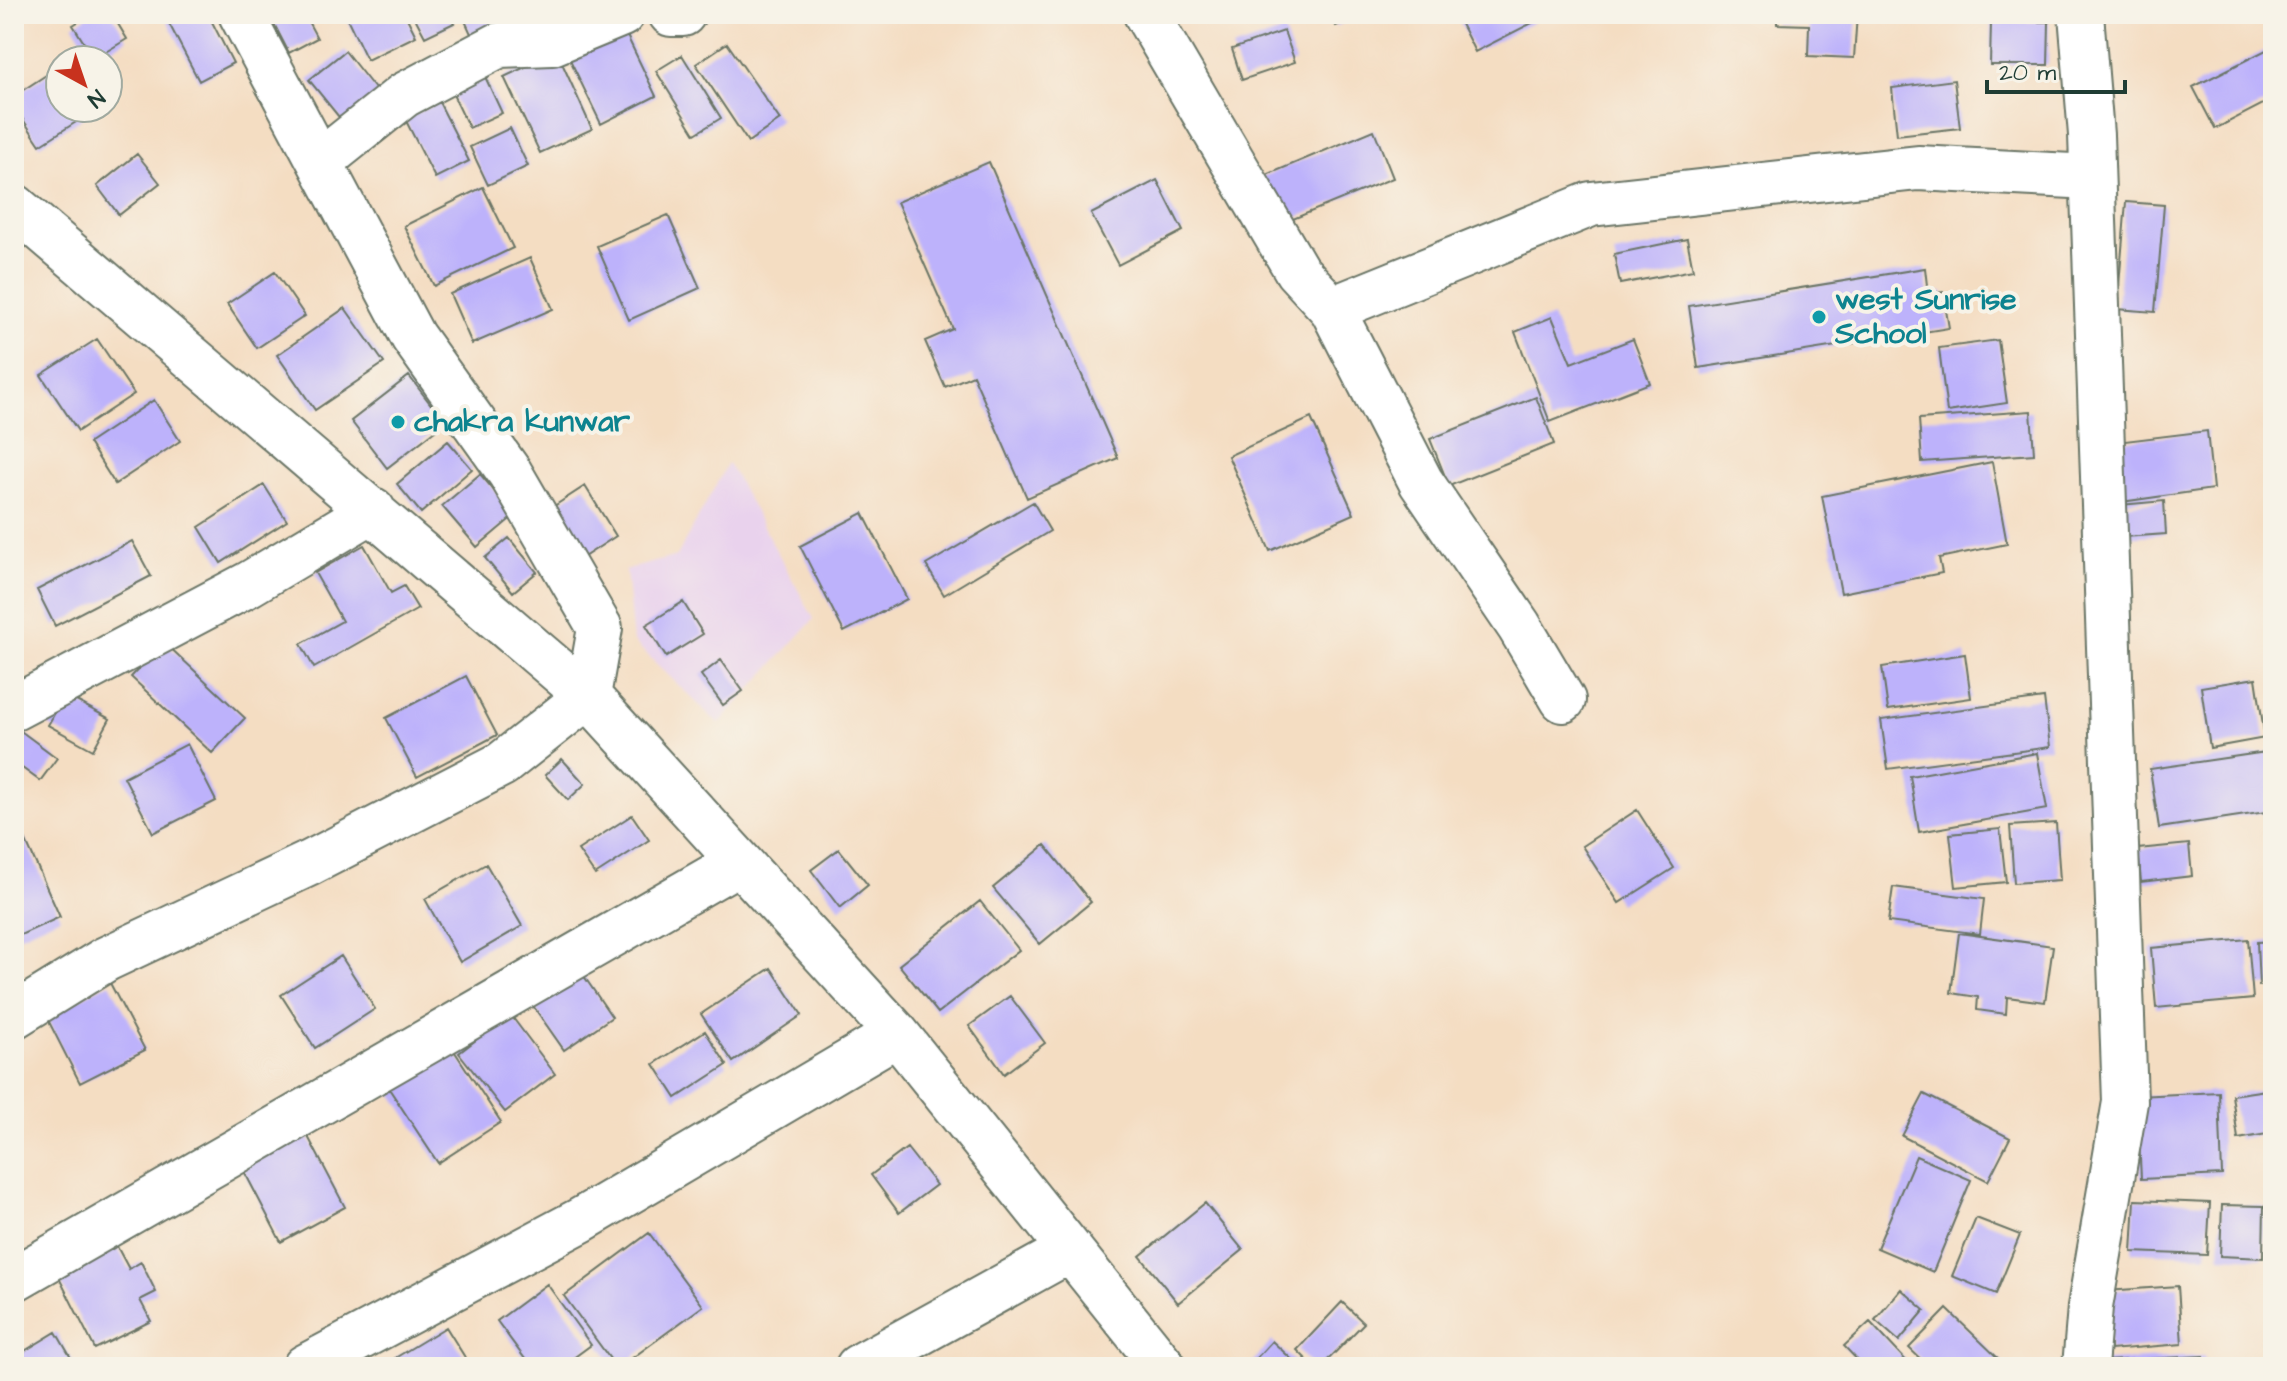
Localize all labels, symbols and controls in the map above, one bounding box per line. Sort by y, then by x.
north arrow [44,44,124,124]
scale bar [1987,44,2125,94]
text: 20 m [1999,56,2056,90]
text: N [80,82,111,115]
place label: west Sunrise School [1834,279,2017,355]
marker: west Sunrise School [1810,308,1828,326]
place label: chakra kunwar [414,401,631,443]
marker: chakra kunwar [389,413,407,431]

